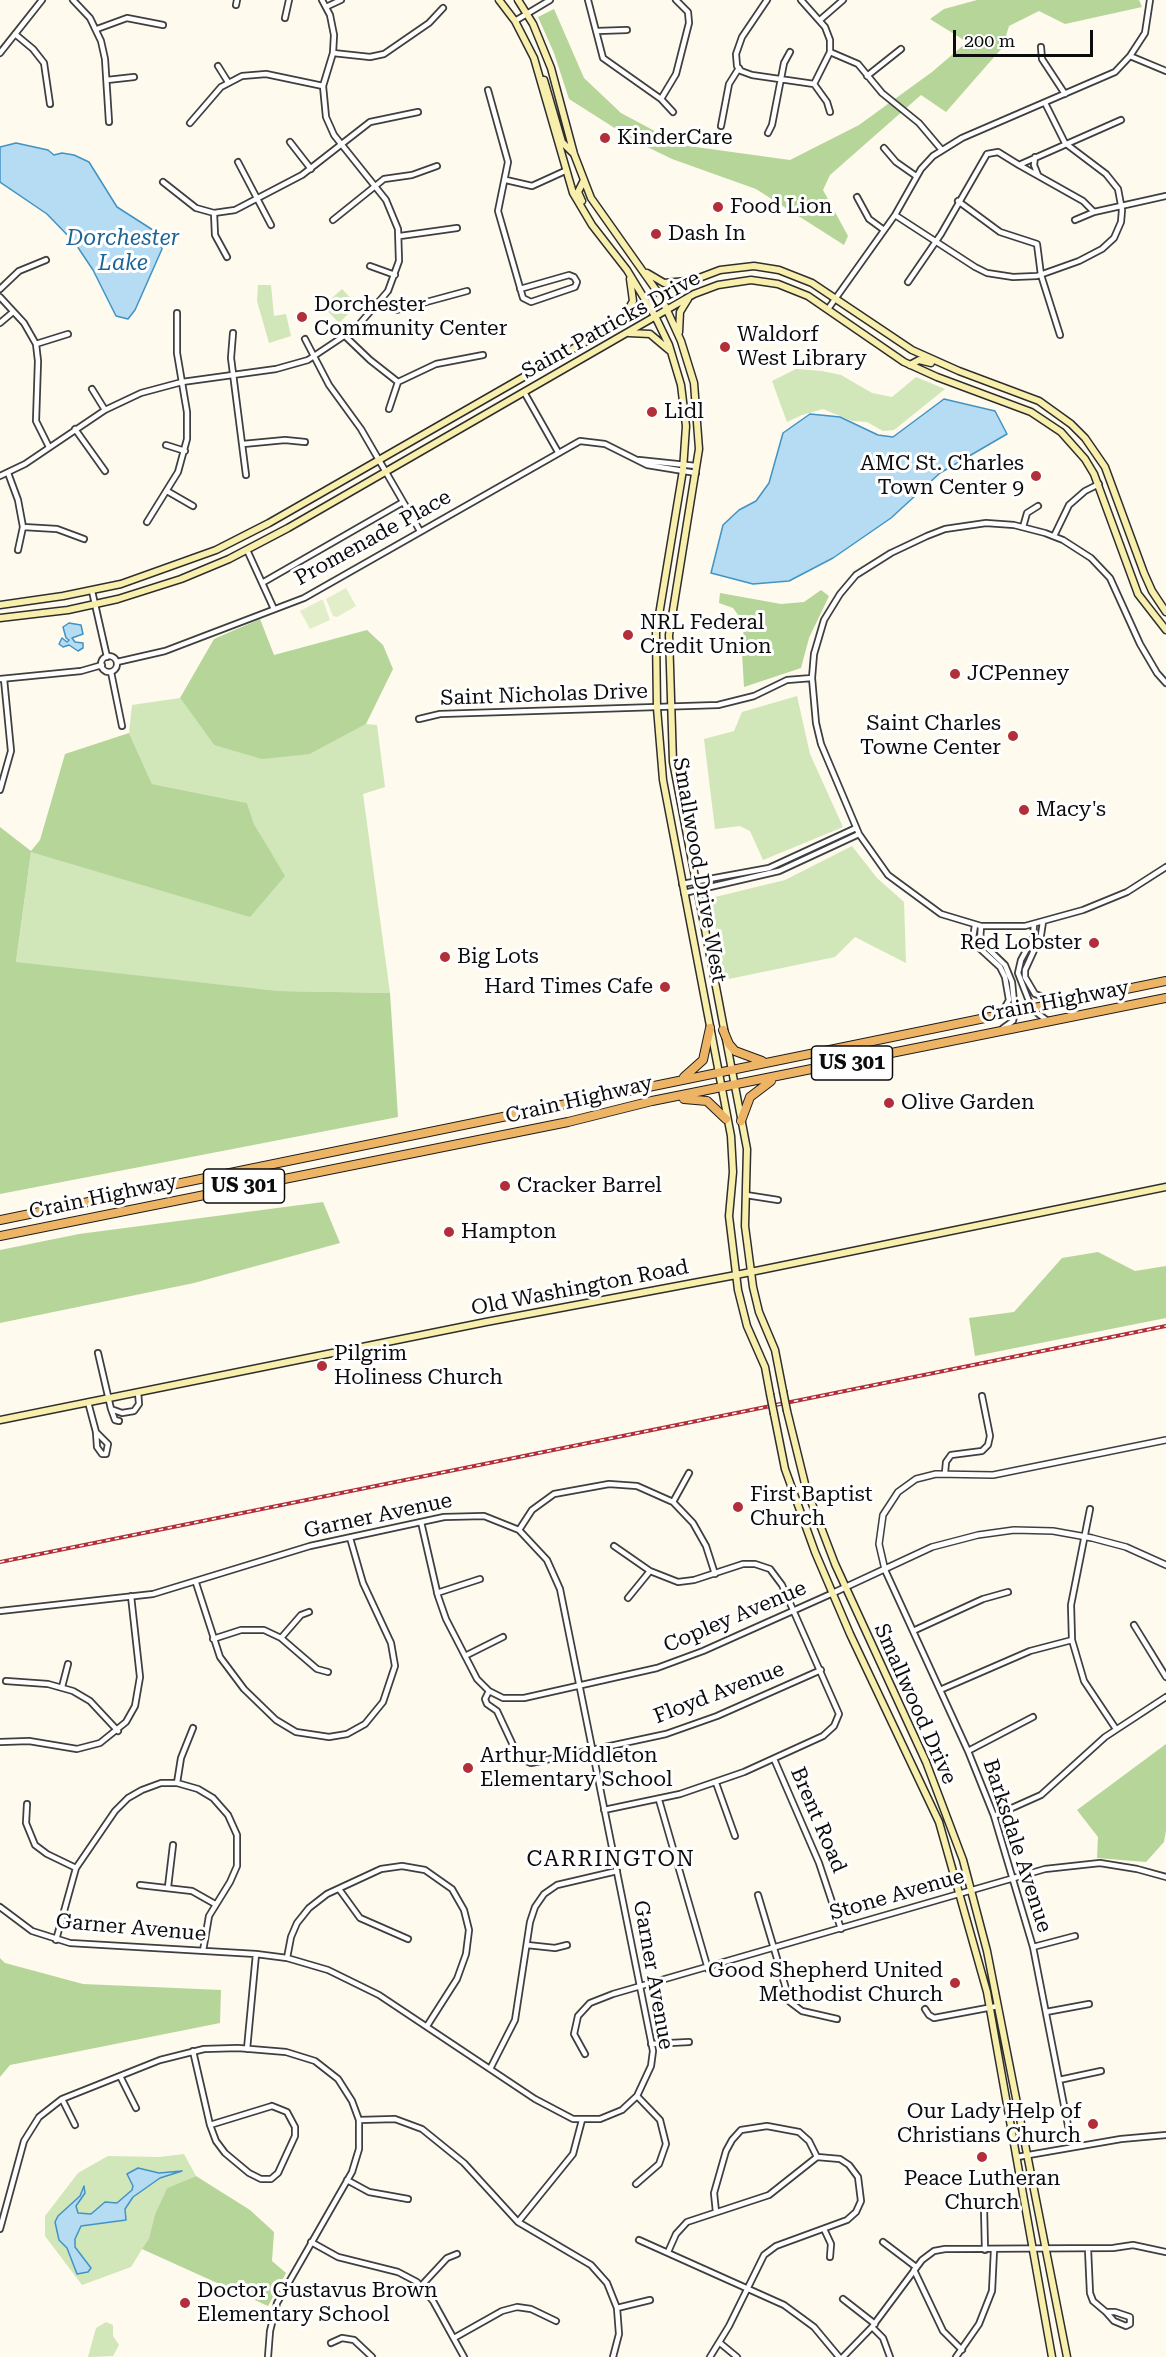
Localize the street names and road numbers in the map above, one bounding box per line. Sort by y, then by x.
street label: Saint Patricks Drive [517,265,705,385]
street label: Promenade Place [290,485,456,591]
street label: Saint Nicholas Drive [440,679,648,711]
street label: Smallwood Drive West [667,756,731,984]
street label: Crain Highway [979,975,1131,1029]
road number: US 301 [812,1046,892,1080]
street label: Crain Highway [503,1071,655,1129]
street label: Crain Highway [27,1169,179,1225]
road number: US 301 [204,1169,284,1203]
street label: Old Washington Road [469,1255,691,1321]
street label: Garner Avenue [302,1488,454,1544]
street label: Copley Avenue [660,1576,810,1658]
street label: Smallwood Drive [868,1620,962,1788]
street label: Floyd Avenue [650,1657,788,1729]
street label: Barksdale Avenue [977,1756,1057,1936]
street label: Brent Road [784,1763,852,1877]
street label: Stone Avenue [827,1864,967,1926]
street label: Garner Avenue [627,1898,679,2052]
street label: Garner Avenue [55,1909,207,1947]

